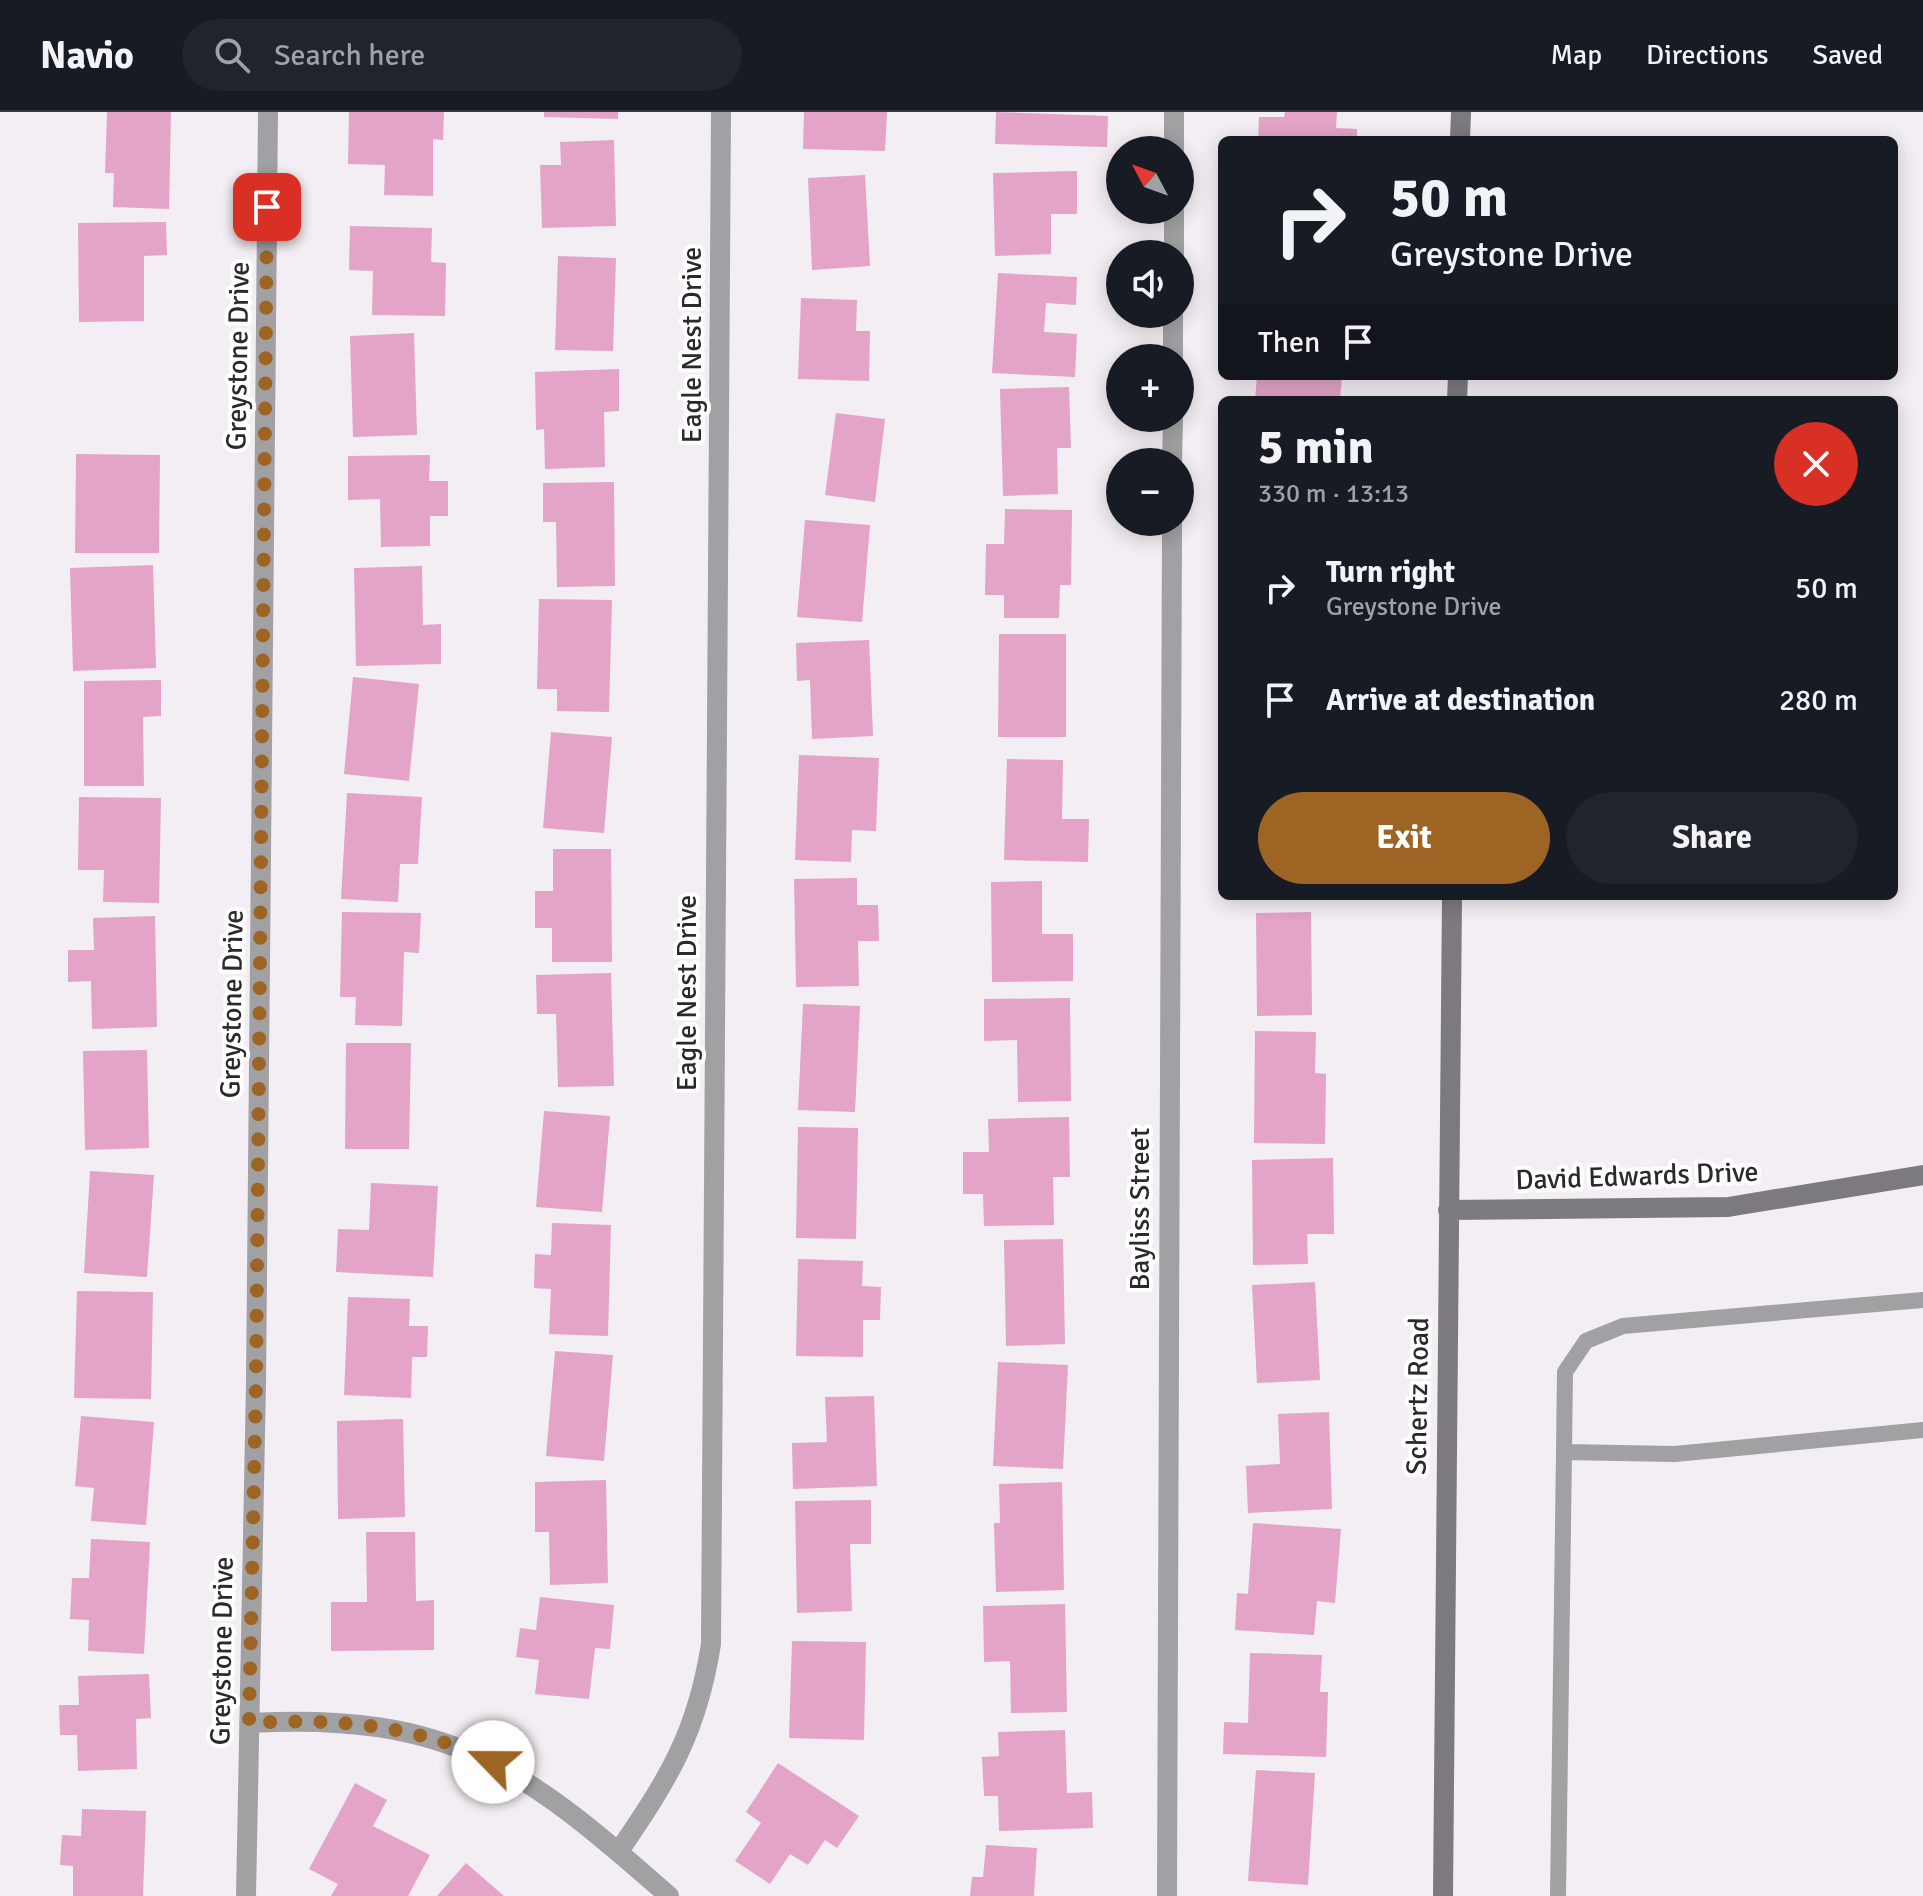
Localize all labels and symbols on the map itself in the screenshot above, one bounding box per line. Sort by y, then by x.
north arrow [1106,136,1194,224]
pin [233,173,301,241]
street label: Eagle Nest Drive [675,247,709,443]
street label: Greystone Drive [219,261,257,451]
street label: Eagle Nest Drive [670,895,704,1091]
street label: Greystone Drive [213,909,251,1099]
street label: Bayliss Street [1123,1127,1157,1291]
street label: David Edwards Drive [1515,1155,1759,1197]
street label: Schertz Road [1400,1317,1436,1475]
street label: Greystone Drive [203,1556,241,1746]
position arrow [451,1720,535,1804]

